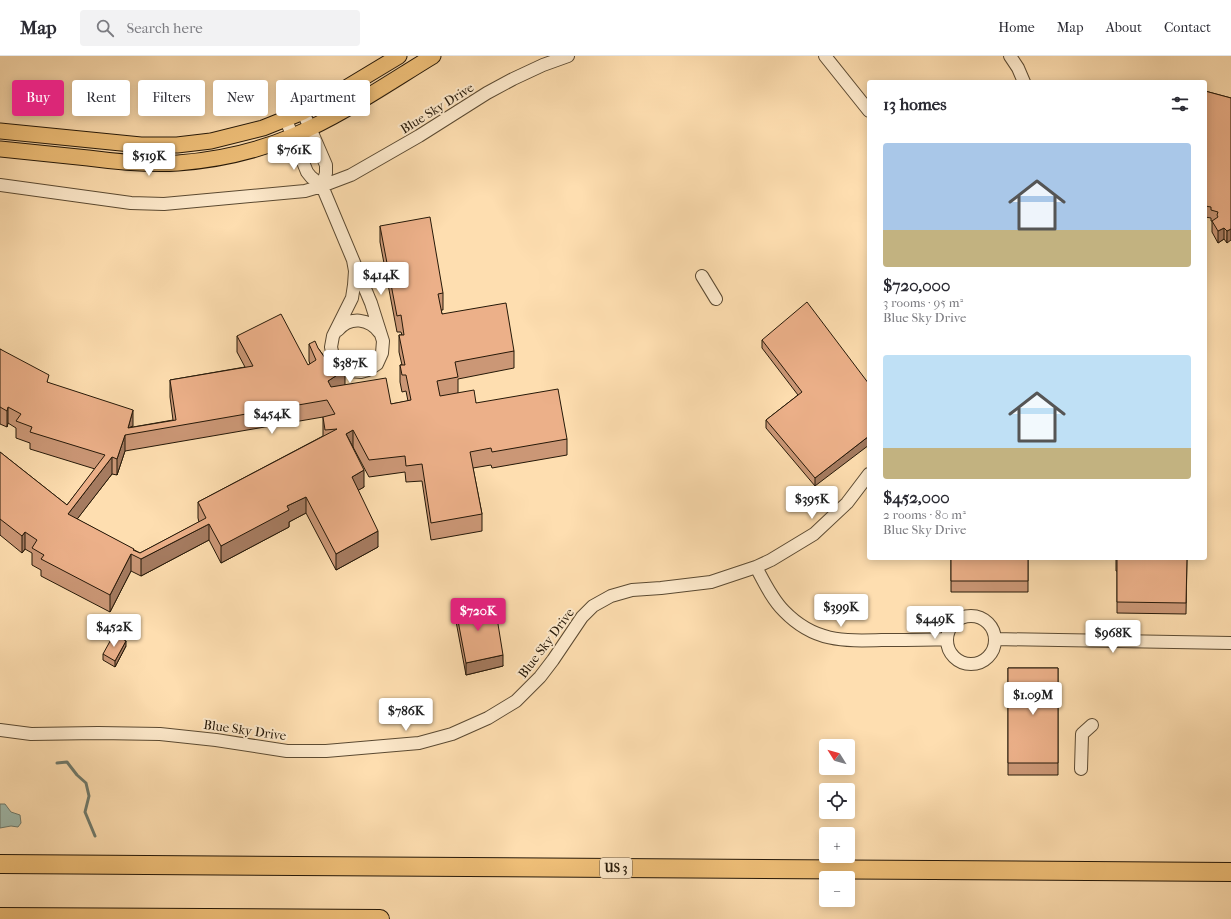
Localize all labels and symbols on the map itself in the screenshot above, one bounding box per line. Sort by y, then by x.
street label: Blue Sky Drive [398,79,477,136]
pin: $761K [266,137,322,171]
pin: $519K [121,143,177,177]
pin: $414K [353,262,409,296]
pin: $387K [322,350,378,384]
pin: $454K [244,401,300,435]
pin: $395K [784,486,840,520]
pin: $399K [813,594,869,628]
pin: $720K [450,598,506,632]
street label: Blue Sky Drive [515,605,577,681]
pin: $449K [907,606,963,640]
pin: $452K [86,614,142,648]
pin: $968K [1085,620,1141,654]
pin: $1.09M [1000,682,1066,716]
pin: $786K [378,698,434,732]
street label: Blue Sky Drive [203,717,288,743]
north arrow [819,739,855,775]
road number: US 3 [600,858,632,878]

